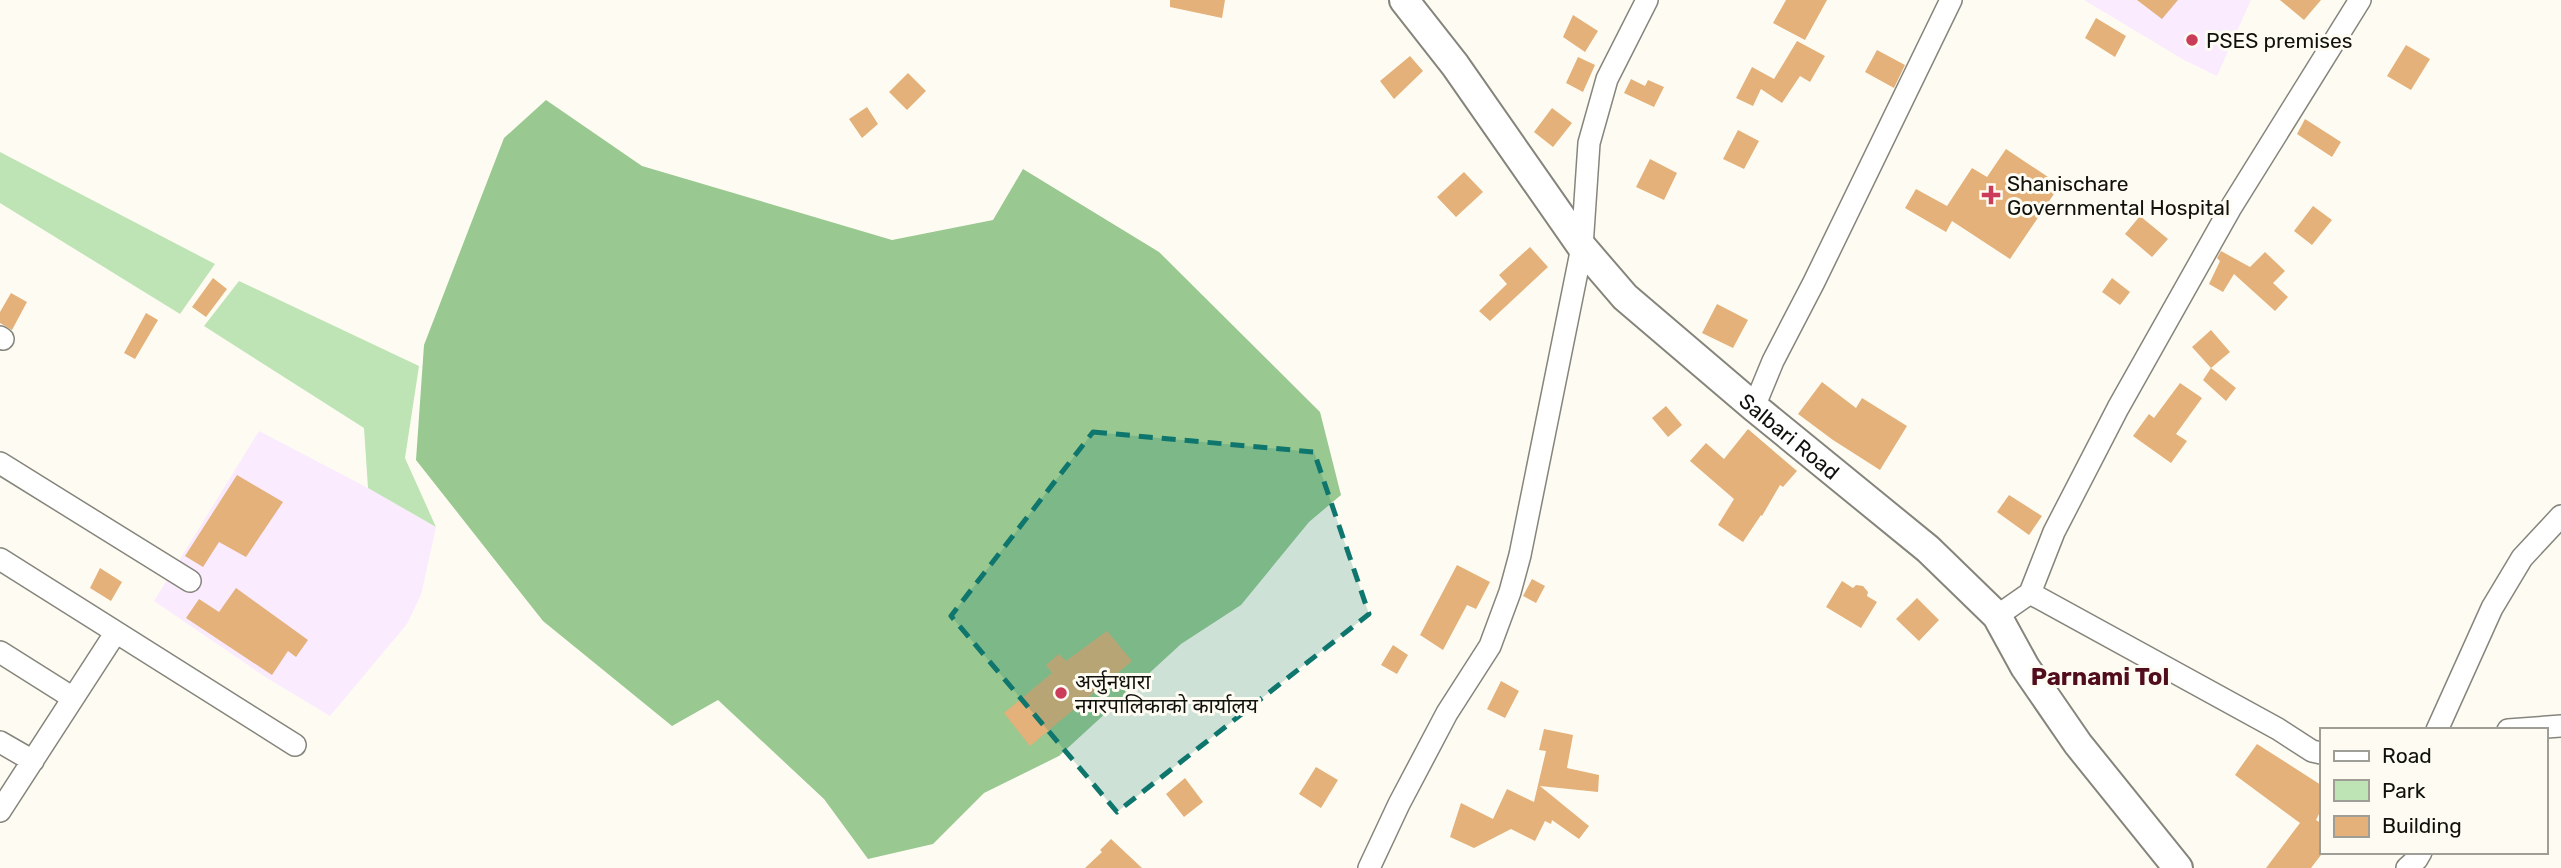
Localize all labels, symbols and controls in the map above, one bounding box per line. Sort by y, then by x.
place label: PSES premises [2206,28,2352,53]
marker: PSES premises [2184,32,2200,48]
place label: Shanischare Governmental Hospital [2007,171,2230,220]
marker: Shanischare Governmental Hospital [1981,185,2001,205]
street label: Salbari Road [1735,388,1845,484]
district label: Parnami Tol [2031,663,2169,691]
place label: अर्जुनधारा नगरपालिकाको कार्यालय [1075,669,1259,718]
marker: अर्जुनधारा नगरपालिकाको कार्यालय [1053,685,1069,701]
legend [2320,728,2547,854]
text: Road [2382,743,2432,768]
text: Park [2382,778,2426,803]
text: Building [2382,813,2462,838]

